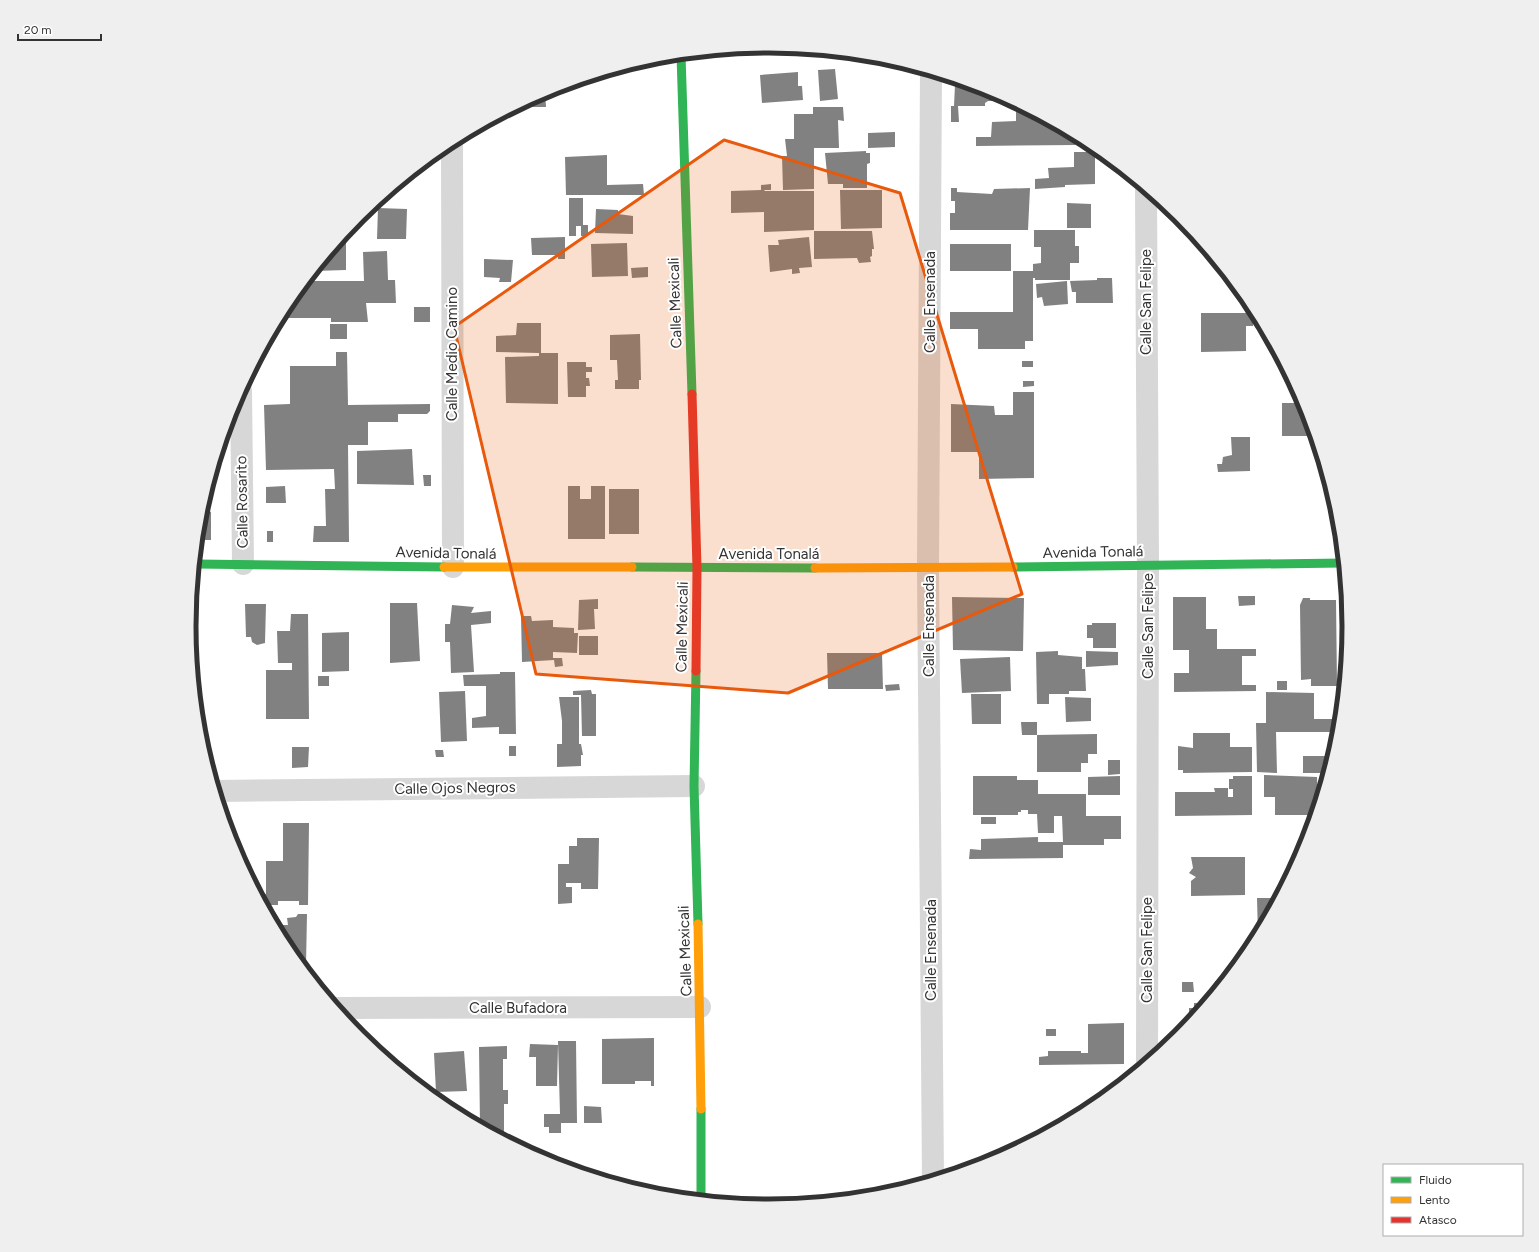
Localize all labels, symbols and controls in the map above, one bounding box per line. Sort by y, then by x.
scale bar [18,16,101,42]
text: 20 m [24,23,52,37]
street label: Calle San Felipe [1137,249,1155,355]
street label: Calle Ensenada [921,251,939,353]
street label: Calle Mexicali [664,257,686,349]
street label: Calle Medio Camino [443,287,461,421]
street label: Calle Rosarito [232,455,252,548]
street label: Avenida Tonalá [1042,542,1144,562]
street label: Avenida Tonalá [395,543,497,563]
street label: Avenida Tonalá [719,545,819,563]
street label: Calle San Felipe [1139,573,1157,679]
street label: Calle Ensenada [920,575,938,677]
street label: Calle Mexicali [672,581,692,673]
street label: Calle Ojos Negros [394,778,516,798]
street label: Calle San Felipe [1138,897,1156,1003]
street label: Calle Ensenada [922,899,940,1001]
street label: Calle Mexicali [674,905,696,997]
street label: Calle Bufadora [469,999,567,1017]
legend [1383,1164,1523,1236]
text: Fluido [1419,1173,1452,1187]
text: Lento [1419,1193,1450,1207]
text: Atasco [1419,1213,1457,1227]

